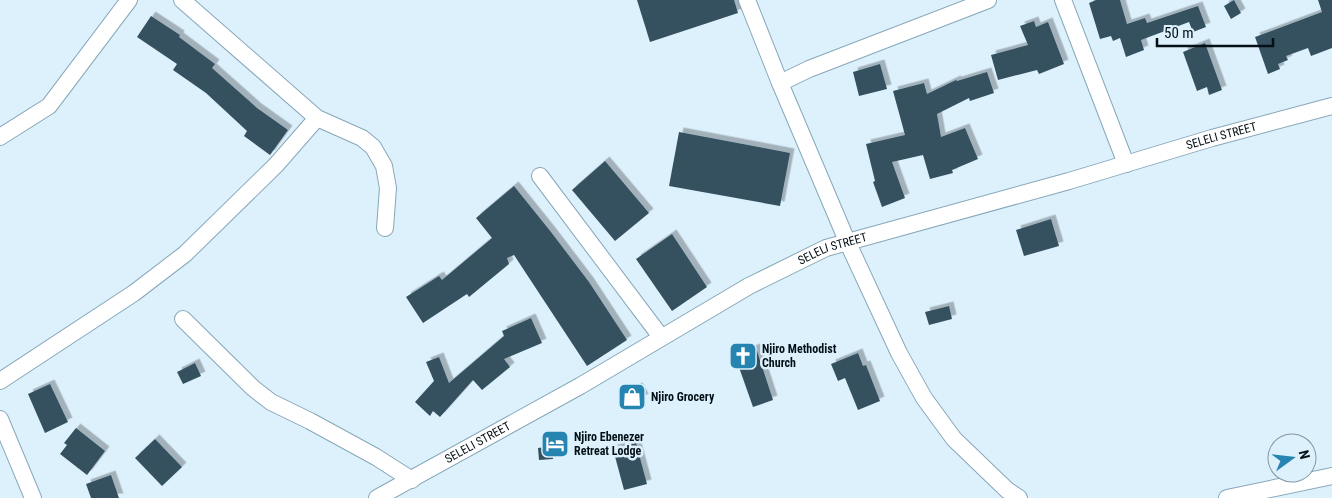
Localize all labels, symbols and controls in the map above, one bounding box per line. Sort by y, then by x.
scale bar [1157,15,1273,47]
text: 50 m [1164,24,1194,42]
street label: SELELI STREET [1184,119,1258,152]
street label: SELELI STREET [796,230,869,268]
church icon: Njiro Methodist Church [728,341,758,371]
place label: Njiro Methodist Church [762,342,837,370]
shop icon: Njiro Grocery [617,382,647,412]
place label: Njiro Grocery [651,390,715,404]
street label: SELELI STREET [443,419,513,466]
hotel icon: Njiro Ebenezer Retreat Lodge [540,429,570,459]
place label: Njiro Ebenezer Retreat Lodge [574,430,644,458]
north arrow [1267,433,1317,483]
text: N [1296,448,1313,461]

